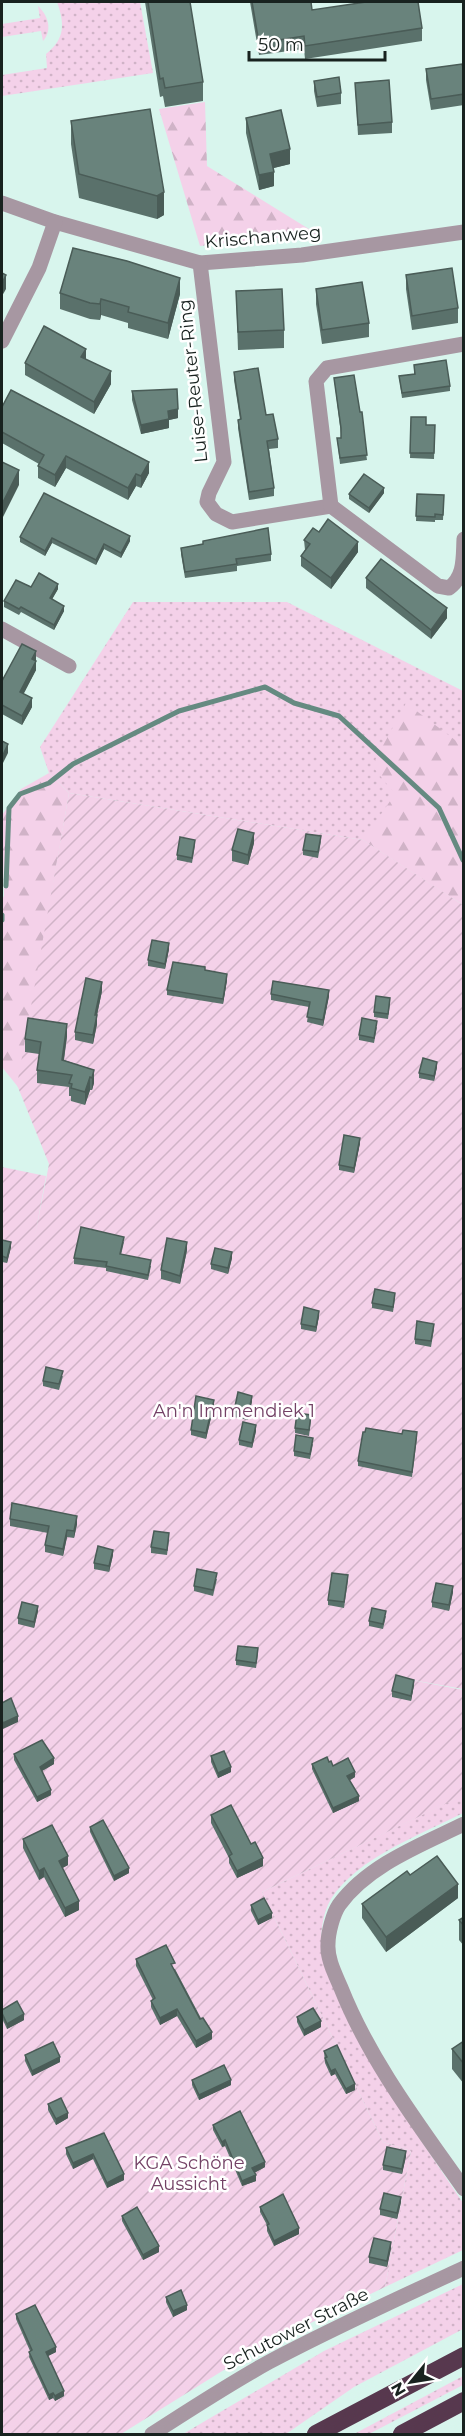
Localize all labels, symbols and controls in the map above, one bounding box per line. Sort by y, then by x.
scale bar [249,24,386,62]
text: 50 m [258,34,304,56]
street label: Krischanweg [204,221,322,253]
street label: Luise-Reuter-Ring [173,298,213,464]
park label: An'n Immendiek 1 [153,1400,315,1422]
park label: KGA Schöne Aussicht [133,2152,245,2195]
street label: Schutower Straße [220,2283,372,2375]
north arrow [381,2352,441,2412]
text: N [387,2379,410,2400]

